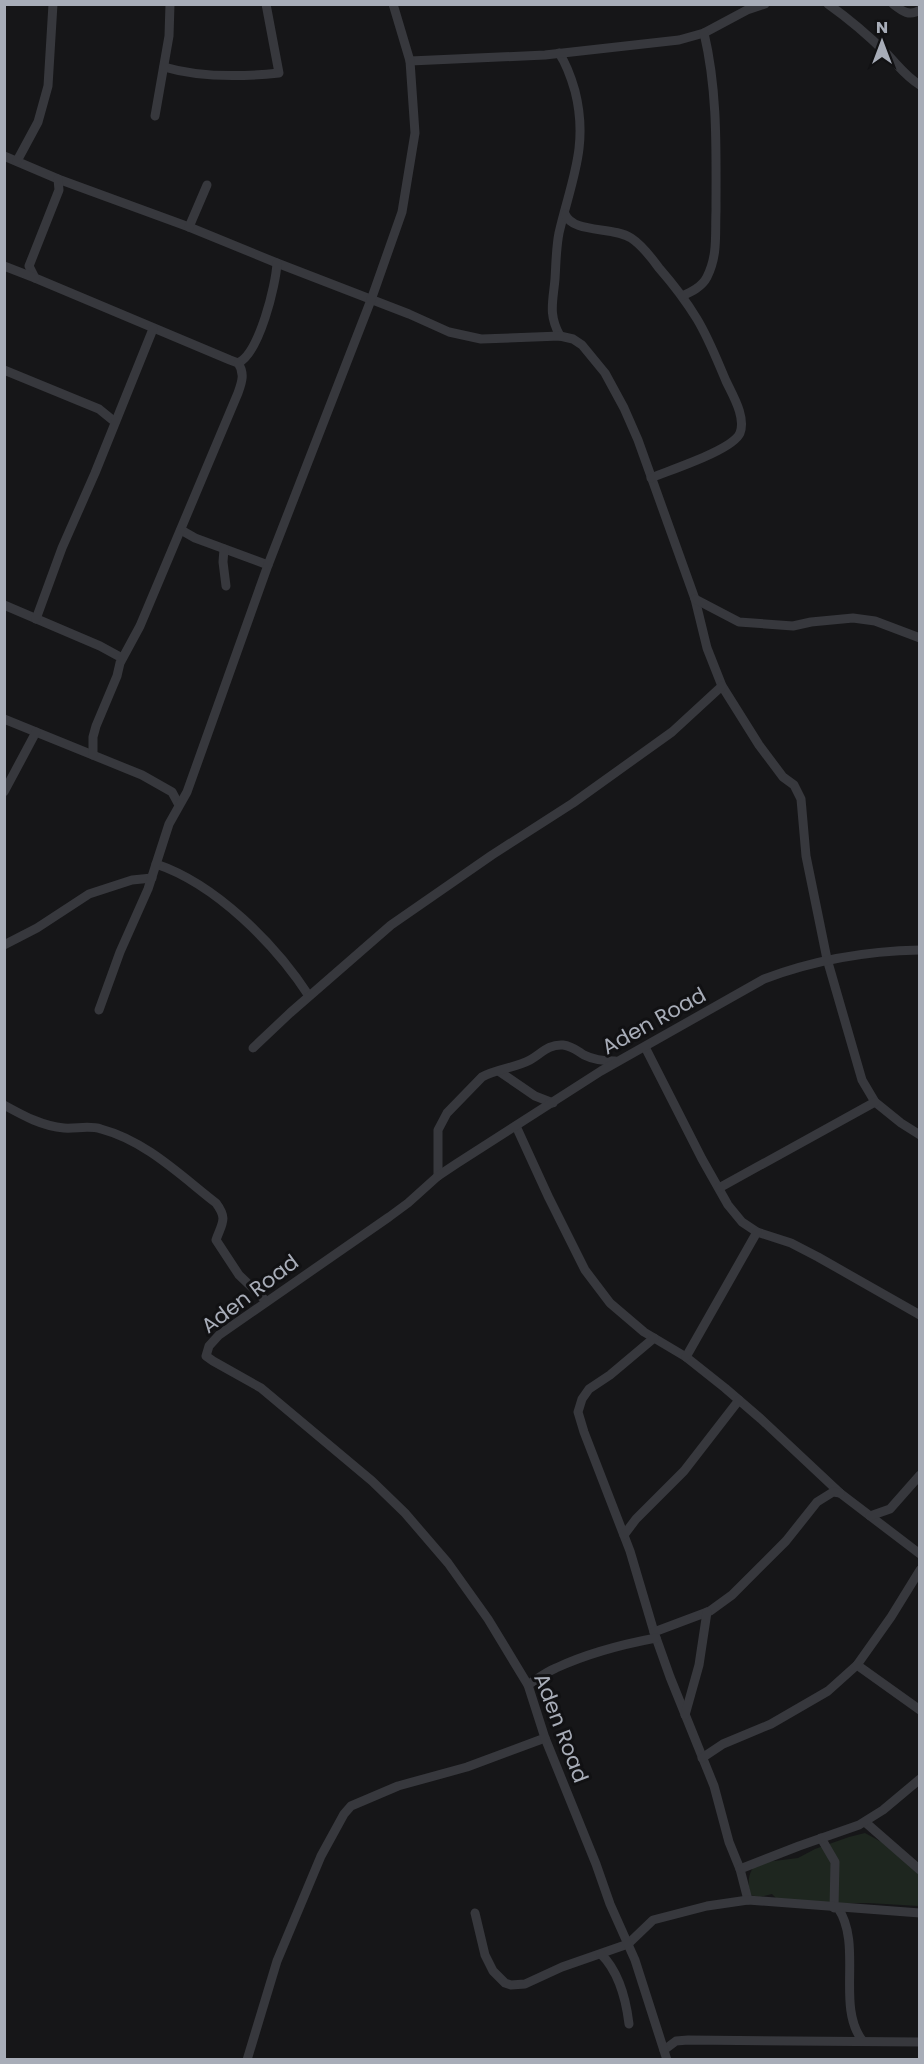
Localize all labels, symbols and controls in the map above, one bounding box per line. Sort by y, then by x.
north arrow [852,12,912,72]
text: N [876,16,888,39]
street label: Aden Road [596,980,711,1061]
street label: Aden Road [195,1247,304,1340]
street label: Aden Road [527,1669,596,1787]

